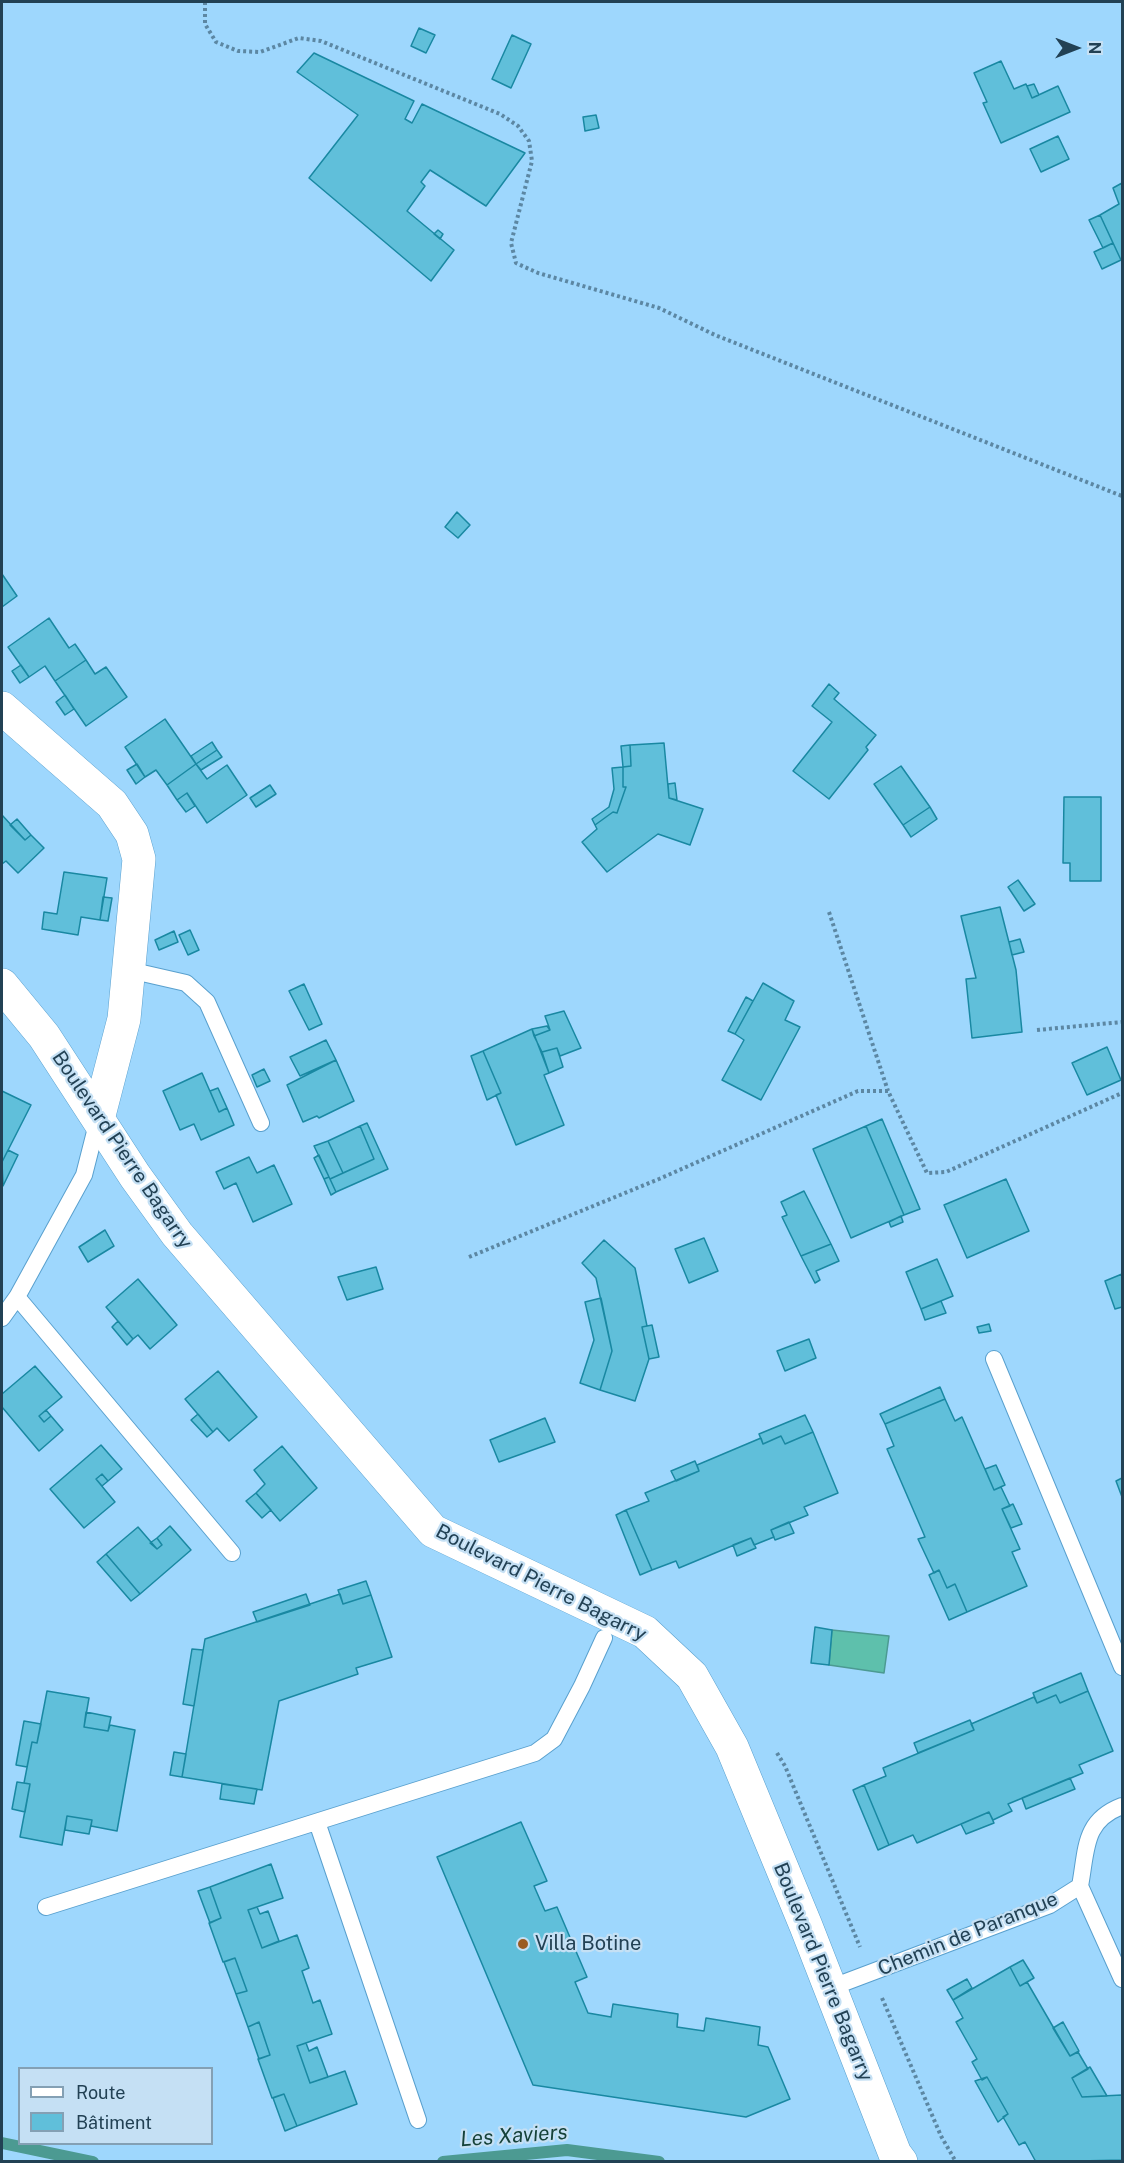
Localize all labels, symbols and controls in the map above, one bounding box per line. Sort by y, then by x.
north arrow [1046,18,1106,78]
text: N [1085,42,1104,54]
street label: Boulevard Pierre Bagarry [47,1046,197,1254]
street label: Boulevard Pierre Bagarry [432,1519,650,1647]
street label: Boulevard Pierre Bagarry [768,1859,878,2085]
street label: Chemin de Paranque [874,1887,1062,1981]
place label: Villa Botine [535,1932,641,1956]
marker: Villa Botine [516,1937,530,1951]
legend [18,2067,213,2145]
text: Route [76,2082,125,2103]
text: Bâtiment [76,2112,152,2133]
water label: Les Xaviers [460,2120,568,2152]

